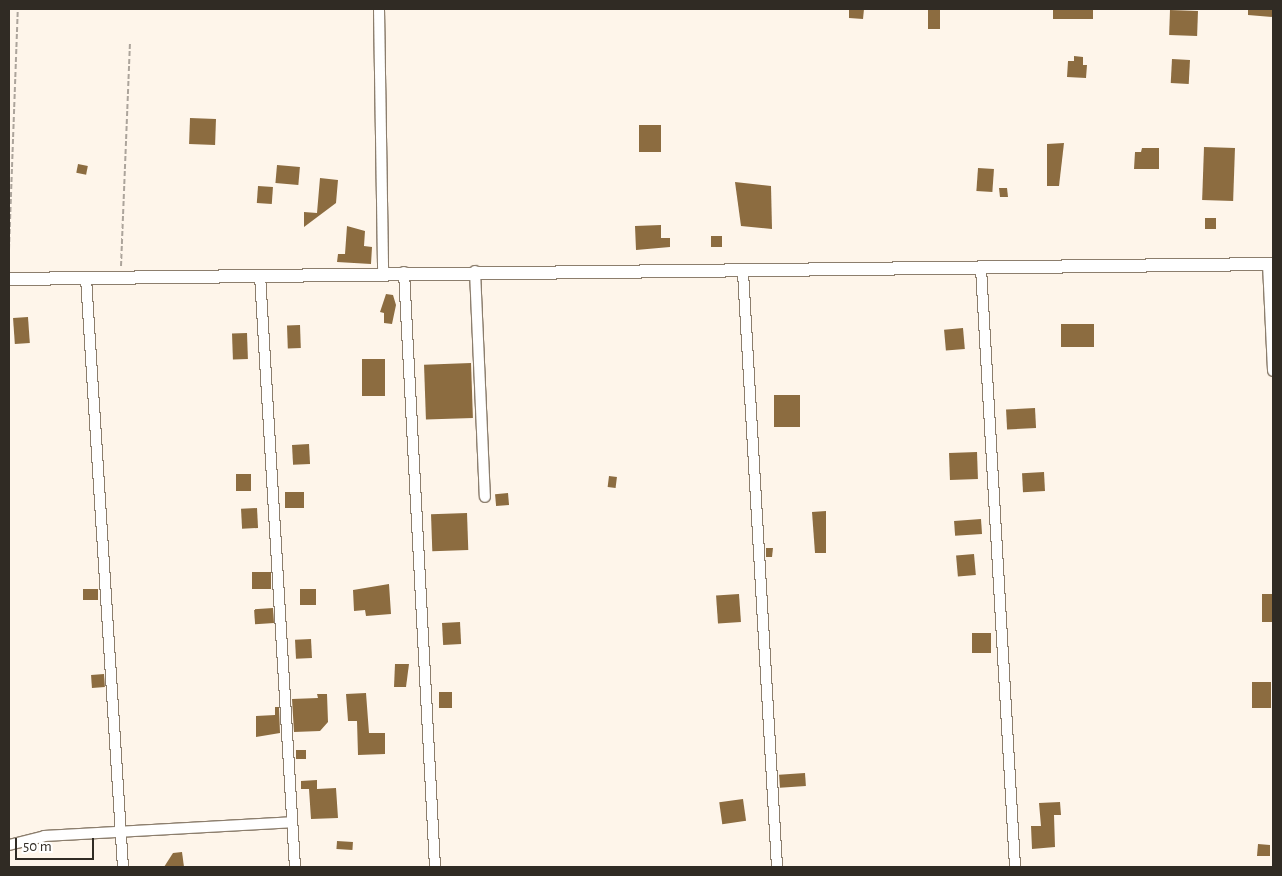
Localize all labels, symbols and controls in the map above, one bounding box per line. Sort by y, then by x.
scale bar [18,828,96,860]
text: 50 m [23,839,52,854]

